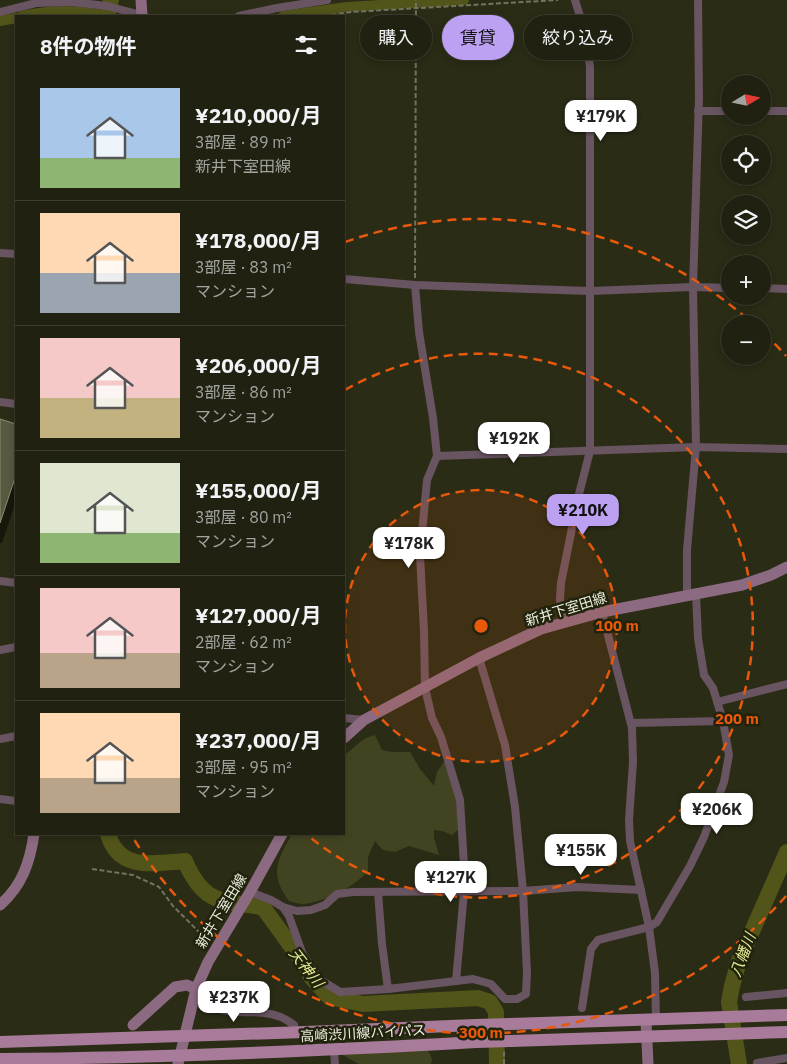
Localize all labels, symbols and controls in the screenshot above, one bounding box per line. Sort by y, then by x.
chip: 購入 [360,15,432,60]
chip: 賃貸 [442,15,514,60]
chip: 絞り込み [524,15,632,60]
icon: filters [292,31,320,59]
text: 8件の物件 [40,32,137,60]
north arrow [721,75,771,125]
map controls [721,75,771,365]
pin: ¥179K [566,100,636,142]
text: ¥210,000/月 [195,101,321,129]
text: ¥179K [576,106,626,126]
icon: home [80,108,140,168]
text: 3部屋 · 89 m² [195,132,292,152]
button: locate [721,135,771,185]
text: 新井下室田線 [195,156,291,176]
button: layers [721,195,771,245]
text: ¥178,000/月 [195,226,321,254]
icon: home [80,233,140,293]
button: + [721,255,771,305]
text: 3部屋 · 83 m² [195,257,292,277]
text: マンション [195,281,275,301]
button: − [721,315,771,365]
text: ¥206,000/月 [195,351,321,379]
icon: home [80,358,140,418]
text: 3部屋 · 86 m² [195,382,292,402]
text: マンション [195,406,275,426]
pin: ¥192K [479,422,549,464]
text: ¥192K [489,428,539,448]
text: ¥155,000/月 [195,476,321,504]
icon: home [80,483,140,543]
pin: ¥210K [548,494,618,536]
text: ¥210K [558,500,608,520]
text: 3部屋 · 80 m² [195,507,292,527]
pin: ¥178K [374,526,444,569]
text: マンション [195,531,275,551]
text: ¥178K [384,533,434,553]
street label: 新井下室田線 [523,588,609,630]
text: ¥127,000/月 [195,601,321,629]
icon: home [80,608,140,668]
text: 100 m [595,616,639,635]
centre of rings [472,617,490,635]
text: 2部屋 · 62 m² [195,632,292,652]
text: マンション [195,656,275,676]
text: 200 m [715,709,759,728]
text: ¥237,000/月 [195,726,321,754]
icon: home [80,733,140,793]
text: 3部屋 · 95 m² [195,757,292,777]
text: マンション [195,781,275,801]
pin: ¥206K [682,792,752,835]
text: ¥206K [692,799,742,819]
pin: ¥155K [546,834,616,876]
text: ¥155K [556,840,606,860]
pin: ¥127K [416,860,486,903]
text: ¥127K [426,867,476,887]
street label: 新井下室田線 [192,870,250,952]
water label: 八幡川 [726,929,760,979]
water label: 天神川 [285,944,329,993]
pin: ¥237K [199,980,269,1023]
text: ¥237K [209,987,259,1007]
street label: 高崎渋川線バイパス [300,1021,426,1045]
text: 300 m [459,1023,503,1042]

